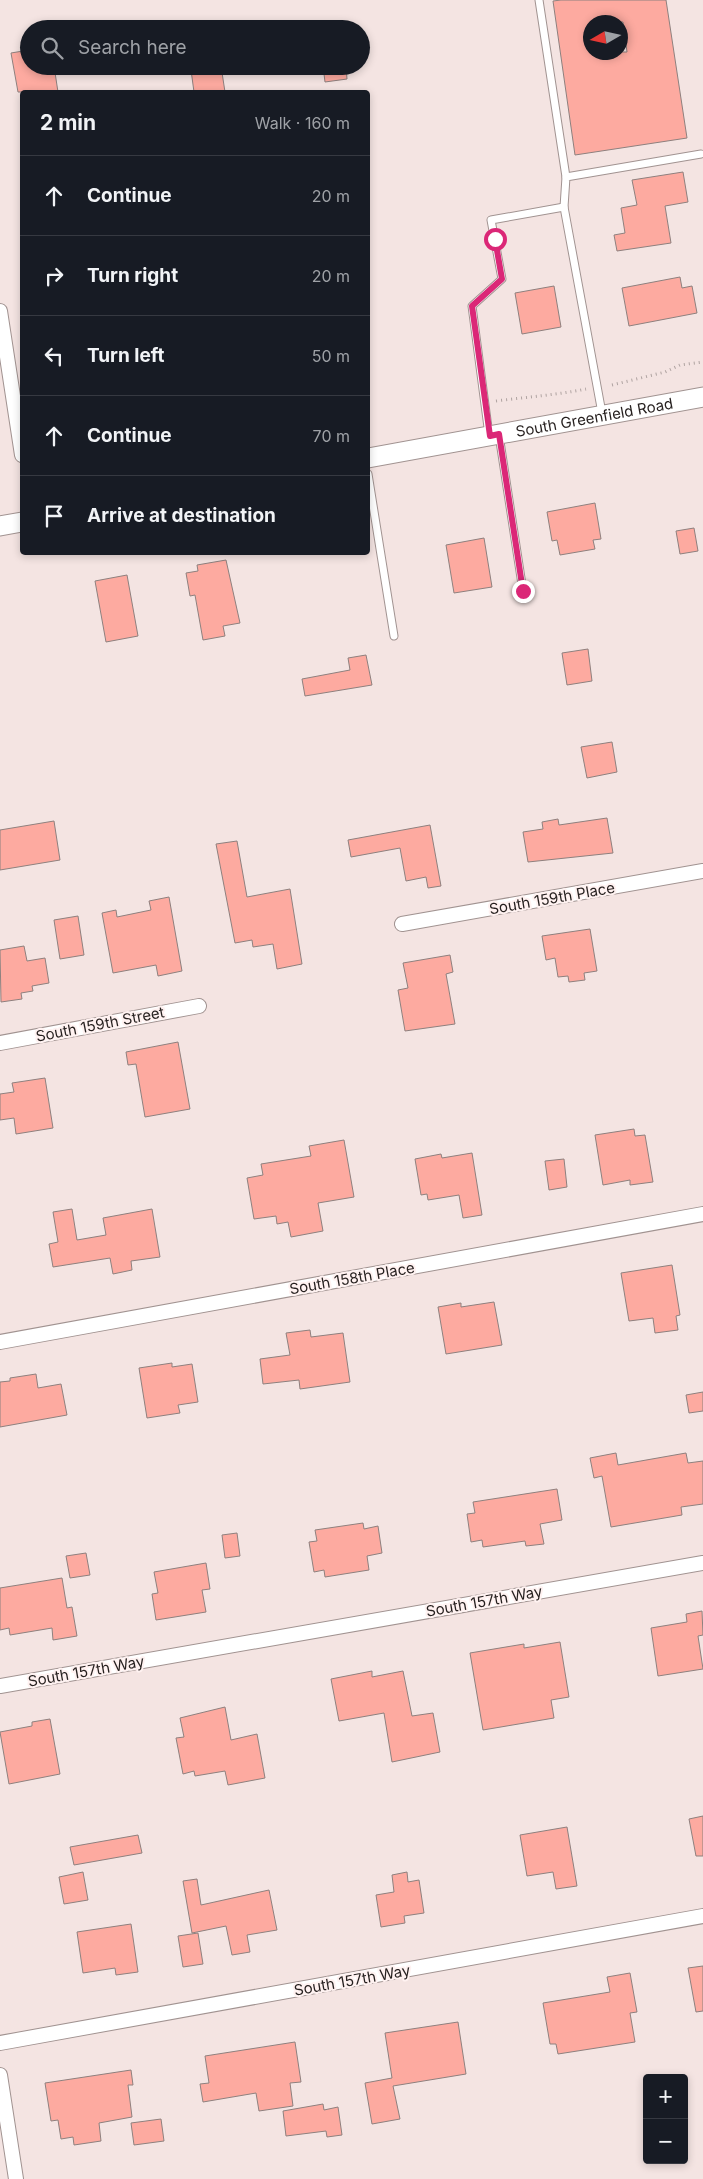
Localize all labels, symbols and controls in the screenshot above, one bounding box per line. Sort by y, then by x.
north arrow [583,15,628,60]
search box [20,20,370,75]
icon: search [38,34,66,62]
text: Search here [78,36,187,59]
text: 2 min [40,110,96,135]
text: Walk · 160 m [255,113,350,133]
icon: ahead [40,182,68,210]
text: Continue [87,184,172,207]
text: 20 m [312,186,350,206]
route start [484,228,507,251]
icon: right [40,262,68,290]
text: Turn right [87,264,178,287]
text: 20 m [312,266,350,286]
icon: left [40,342,68,370]
text: Turn left [87,344,165,367]
text: 50 m [312,346,350,366]
street label: South Greenfield Road [514,393,675,440]
icon: ahead [40,422,68,450]
text: Continue [87,424,172,447]
text: 70 m [313,426,350,446]
icon: arrive [40,502,68,530]
text: Arrive at destination [87,504,276,527]
route end [512,580,535,603]
street label: South 159th Place [488,878,616,918]
street label: South 159th Street [34,1002,166,1046]
street label: South 158th Place [288,1258,416,1298]
street label: South 157th Way [424,1581,544,1621]
street label: South 157th Way [26,1651,146,1691]
street label: South 157th Way [292,1960,412,2000]
map controls [643,2074,688,2164]
button: + [643,2074,688,2119]
button: − [643,2119,688,2164]

